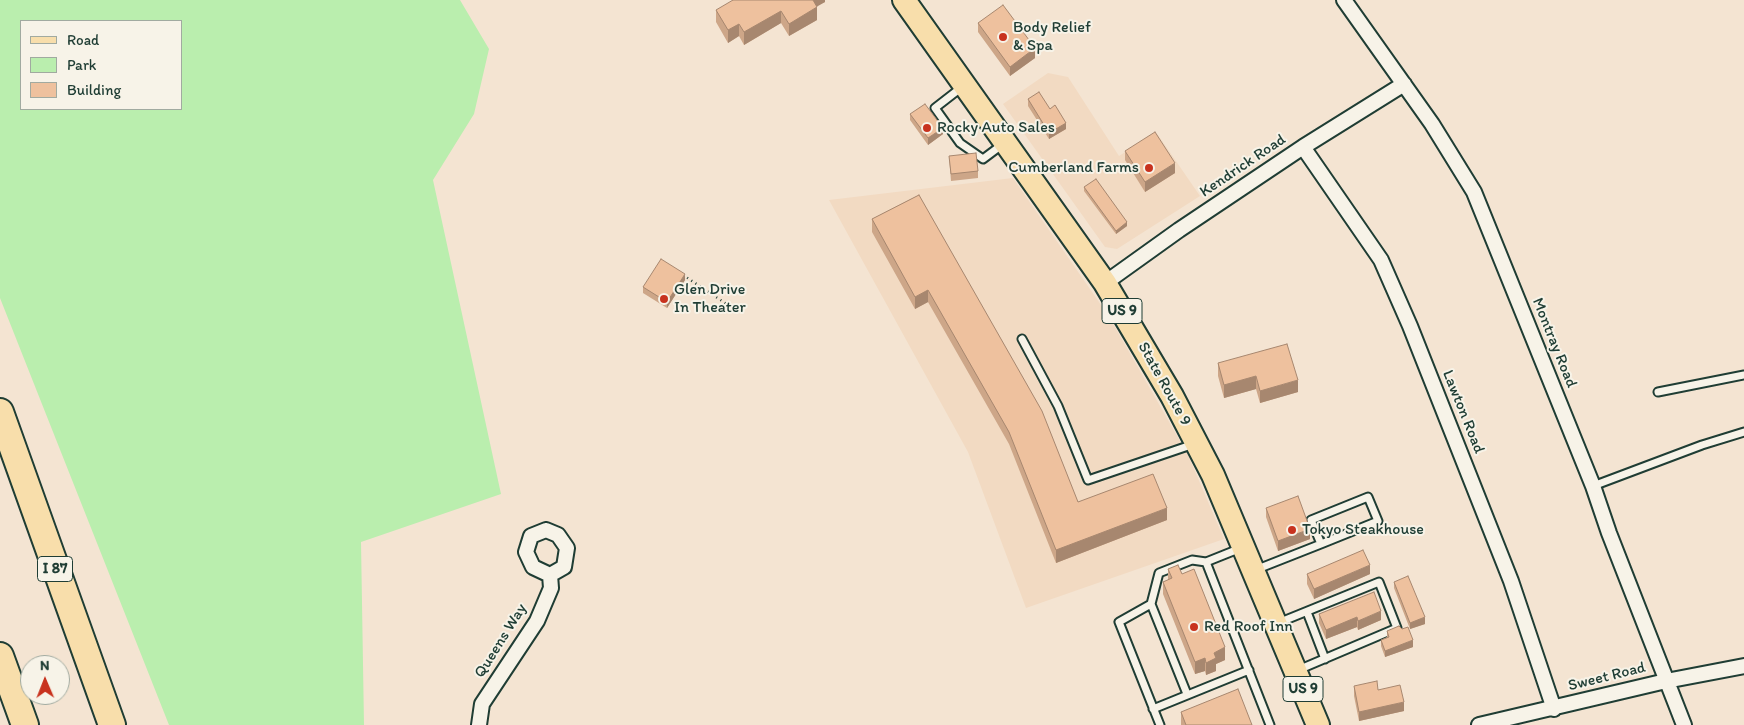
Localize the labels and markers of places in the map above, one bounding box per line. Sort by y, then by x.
place label: Body Relief & Spa [1013,18,1091,56]
marker: Body Relief & Spa [997,31,1009,43]
place label: Rocky Auto Sales [937,118,1055,138]
marker: Rocky Auto Sales [921,122,933,134]
place label: Cumberland Farms [1008,158,1139,178]
marker: Cumberland Farms [1143,162,1155,174]
place label: Glen Drive In Theater [674,280,746,318]
marker: Glen Drive In Theater [658,293,670,305]
place label: Tokyo Steakhouse [1302,520,1424,540]
marker: Tokyo Steakhouse [1286,524,1298,536]
place label: Red Roof Inn [1204,617,1293,637]
marker: Red Roof Inn [1188,621,1200,633]

